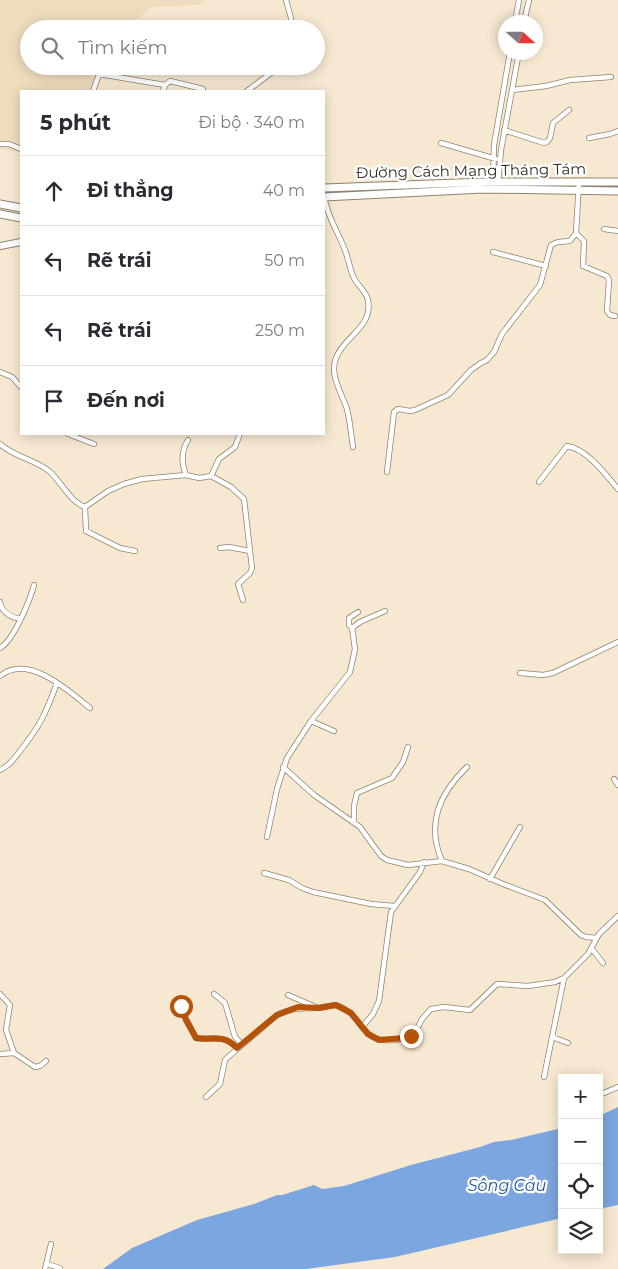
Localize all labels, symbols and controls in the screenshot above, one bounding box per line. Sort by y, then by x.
north arrow [498,15,543,60]
search box [20,20,325,75]
icon: search [38,34,66,62]
text: Tìm kiếm [78,36,168,59]
text: 5 phút [40,110,111,135]
text: Đi bộ · 340 m [199,113,305,132]
street label: Đường Cách Mạng Tháng Tám [356,159,586,182]
icon: ahead [40,177,68,205]
text: Đi thẳng [87,179,174,202]
text: 40 m [263,181,305,200]
icon: left [40,247,68,275]
text: Rẽ trái [87,249,152,272]
text: 50 m [264,251,305,270]
icon: left [40,317,68,345]
text: Rẽ trái [87,319,152,342]
text: 250 m [255,321,305,340]
icon: arrive [40,387,68,415]
text: Đến nơi [87,389,165,412]
route start [170,995,193,1018]
route end [400,1025,423,1048]
map controls [558,1074,603,1254]
button: + [558,1074,603,1119]
button: − [558,1119,603,1164]
button: locate [558,1164,603,1209]
water label: Sông Cầu [468,1176,547,1195]
button: layers [558,1209,603,1254]

